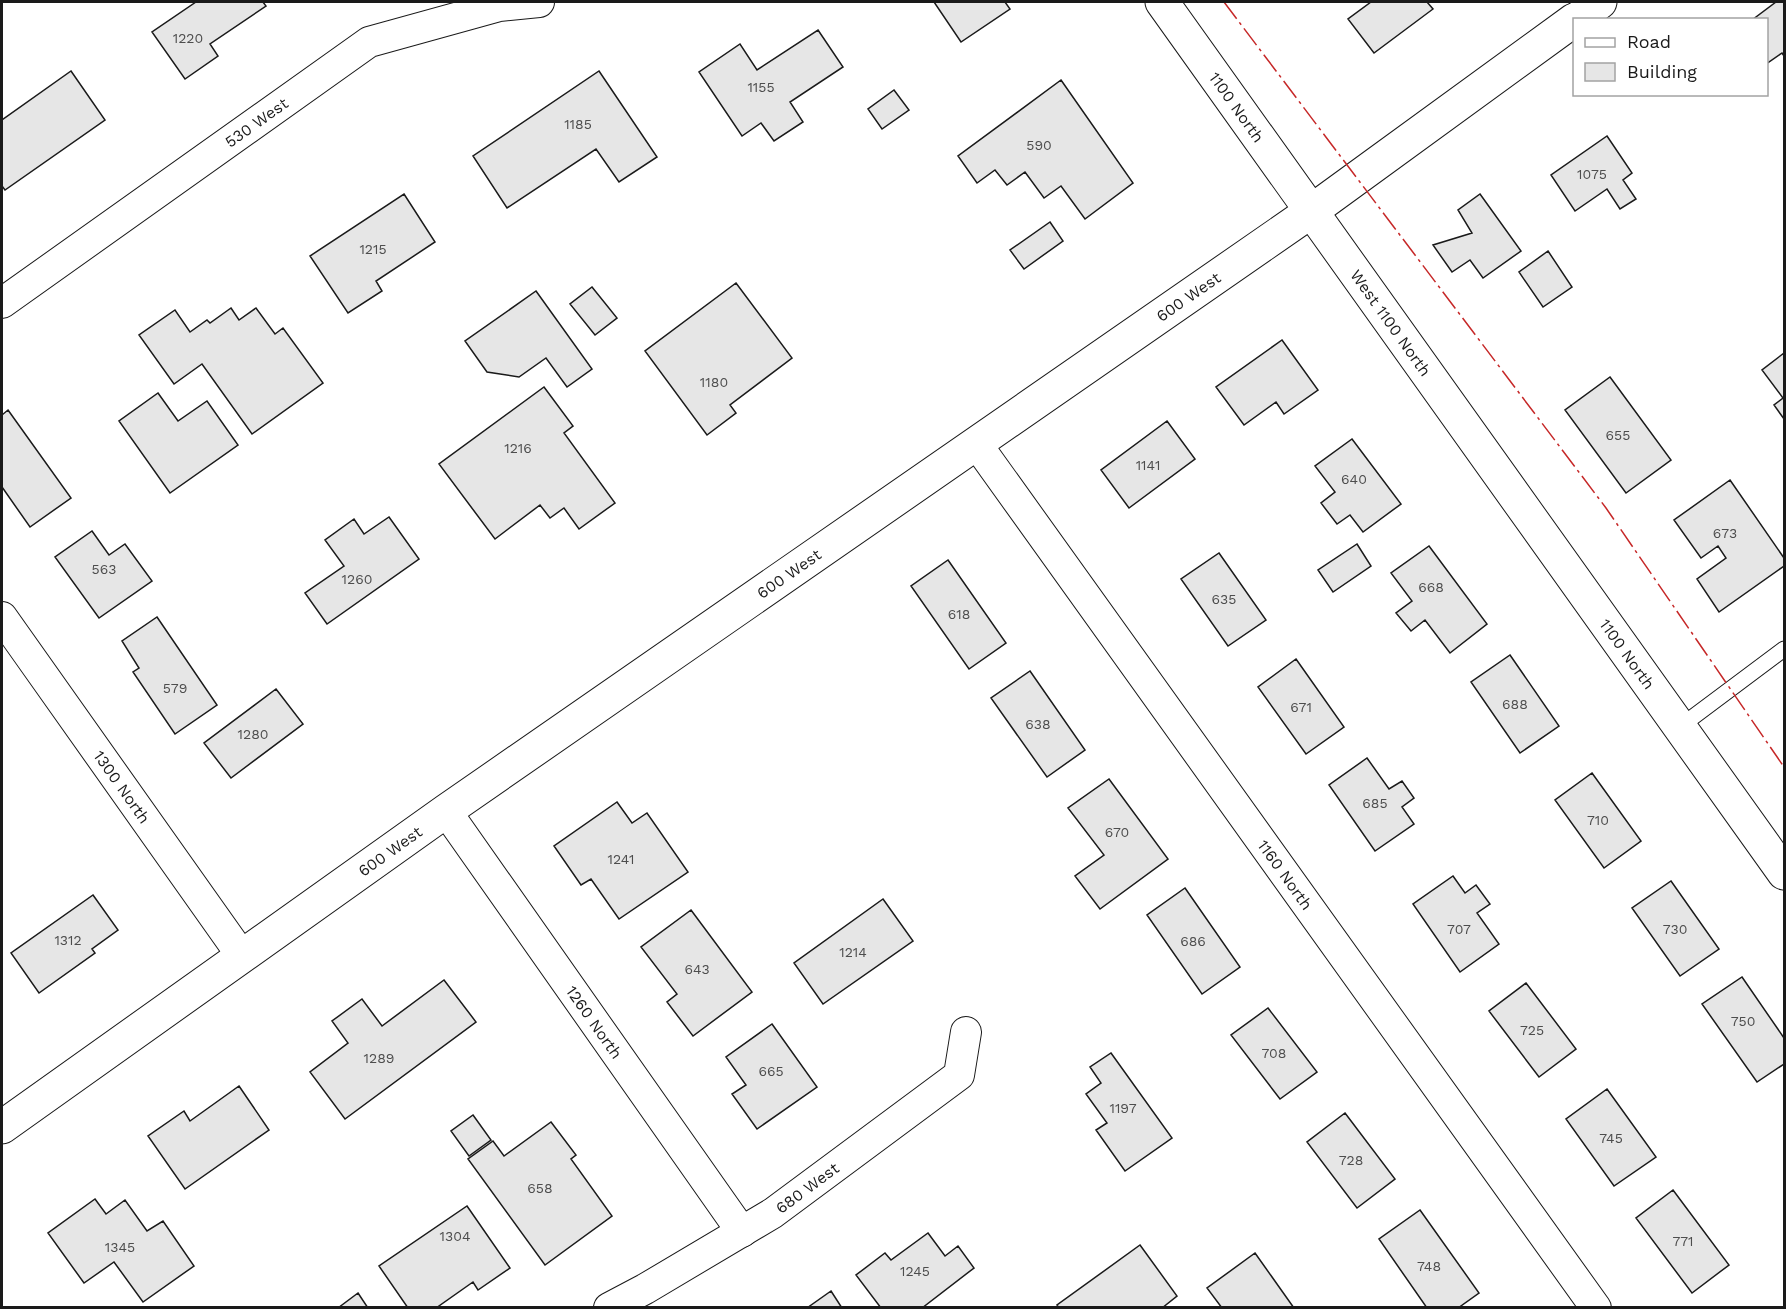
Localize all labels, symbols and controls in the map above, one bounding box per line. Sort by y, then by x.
legend [1573,18,1768,96]
house number: 1220 [173,30,203,46]
text: Road [1627,31,1671,52]
text: Building [1627,61,1697,82]
street label: 1100 North [1205,68,1268,146]
house number: 1155 [747,79,775,95]
street label: 530 West [221,93,292,151]
house number: 1185 [564,116,592,132]
house number: 590 [1026,137,1052,153]
house number: 1075 [1577,166,1607,182]
house number: 1215 [359,241,387,257]
street label: West 1100 North [1347,266,1435,379]
street label: 600 West [1152,268,1224,325]
house number: 1180 [700,374,728,390]
house number: 655 [1606,427,1630,443]
house number: 1216 [504,440,532,456]
house number: 1141 [1136,457,1160,473]
house number: 640 [1341,471,1367,487]
house number: 673 [1713,525,1737,541]
street label: 600 West [753,544,825,602]
house number: 563 [92,561,116,577]
house number: 1260 [342,571,372,587]
house number: 668 [1418,579,1444,595]
house number: 635 [1212,591,1236,607]
house number: 618 [948,606,970,622]
street label: 1100 North [1596,615,1659,693]
house number: 579 [163,680,187,696]
house number: 688 [1502,696,1528,712]
house number: 671 [1290,699,1312,715]
house number: 638 [1025,716,1051,732]
house number: 1280 [238,726,268,742]
street label: 1300 North [90,747,154,827]
house number: 685 [1362,795,1388,811]
house number: 710 [1587,812,1609,828]
street label: 600 West [354,822,426,880]
house number: 670 [1105,824,1129,840]
street label: 1160 North [1254,836,1317,913]
house number: 1241 [608,851,635,867]
house number: 707 [1447,921,1471,937]
house number: 730 [1663,921,1687,937]
house number: 1312 [54,932,82,948]
house number: 686 [1180,933,1206,949]
house number: 1214 [839,944,867,960]
house number: 643 [684,961,710,977]
street label: 1260 North [562,982,627,1062]
house number: 750 [1731,1013,1755,1029]
house number: 725 [1520,1022,1544,1038]
house number: 708 [1262,1045,1286,1061]
house number: 1289 [364,1050,394,1066]
house number: 665 [758,1063,784,1079]
house number: 1197 [1109,1100,1137,1116]
house number: 745 [1599,1130,1623,1146]
house number: 728 [1339,1152,1363,1168]
street label: 680 West [772,1158,843,1217]
house number: 658 [527,1180,553,1196]
house number: 1304 [440,1228,470,1244]
house number: 771 [1672,1233,1694,1249]
house number: 1345 [105,1239,135,1255]
house number: 748 [1417,1258,1441,1274]
house number: 1245 [900,1263,930,1279]

